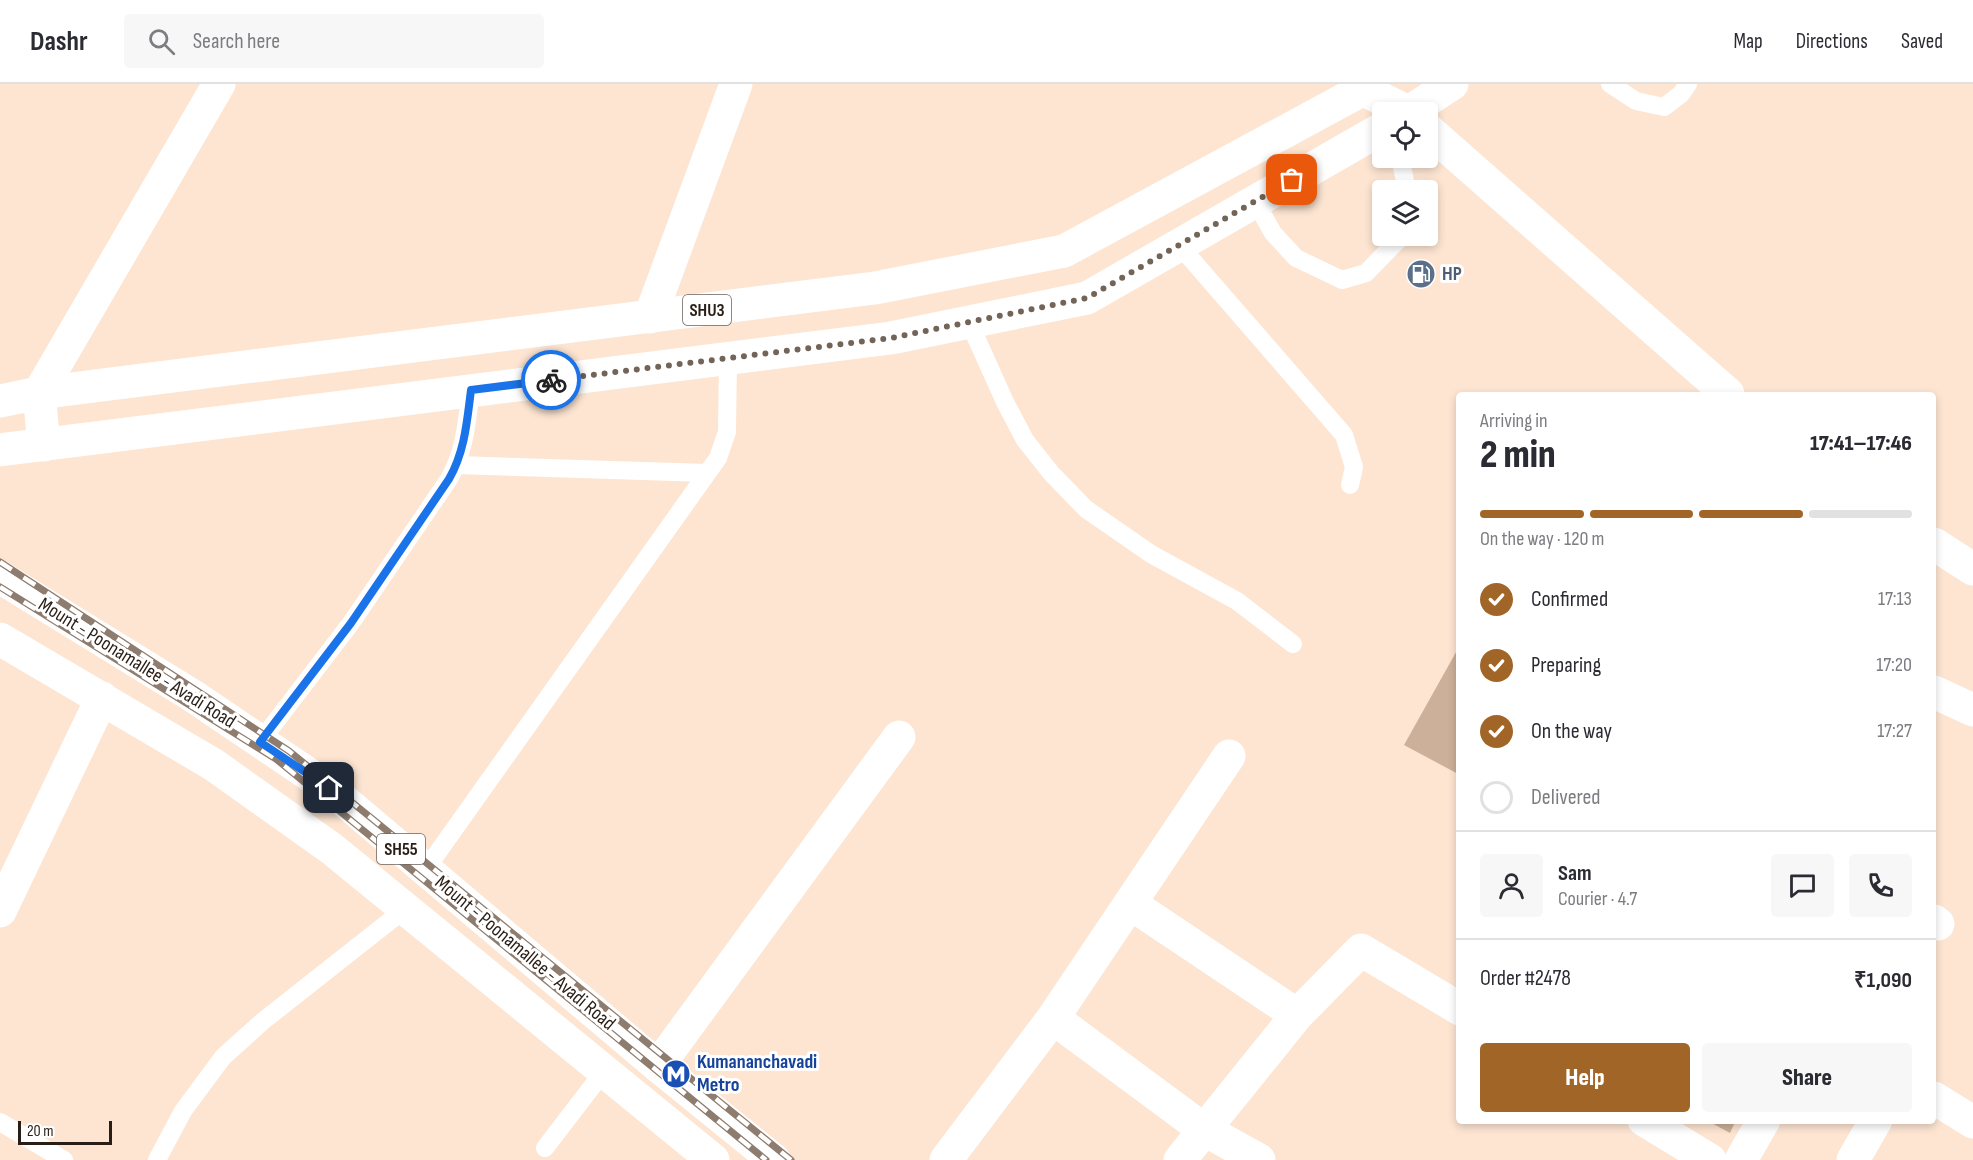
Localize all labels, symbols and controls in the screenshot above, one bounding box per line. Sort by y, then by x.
search box [124,14,544,68]
text: Dashr [30,25,88,58]
icon: search [145,25,178,58]
text: Search here [193,28,280,55]
text: Map [1733,29,1763,54]
text: Directions [1796,29,1868,54]
text: Saved [1901,29,1943,54]
map controls [1372,102,1438,246]
button: locate [1372,102,1438,168]
pin [1266,154,1317,205]
icon: bag [1275,163,1308,196]
button: layers [1372,180,1438,246]
fuel station icon: HP [1405,258,1437,290]
place label: HP [1442,262,1462,286]
road number: SHU3 [683,295,731,325]
courier [521,350,581,410]
icon: bike [535,364,568,397]
text: Arriving in [1480,409,1548,433]
text: 17:41–17:46 [1810,430,1912,457]
text: 2 min [1480,432,1556,479]
text: On the way · 120 m [1480,527,1604,551]
icon: check [1480,583,1513,616]
text: Confirmed [1531,586,1608,613]
text: 17:13 [1878,587,1912,611]
street label: Mount - Poonamallee - Avadi Road [34,592,240,734]
icon: check [1480,649,1513,682]
text: Preparing [1531,652,1601,679]
text: 17:20 [1876,653,1912,677]
icon: check [1480,715,1513,748]
text: On the way [1531,718,1612,745]
text: 17:27 [1877,719,1912,743]
pin [303,762,354,813]
icon: home [312,771,345,804]
text: Delivered [1531,784,1600,811]
road number: SH55 [377,834,425,864]
button: person [1480,854,1543,917]
button: chat [1771,854,1834,917]
button: phone [1849,854,1912,917]
text: Sam [1558,860,1592,887]
street label: Mount - Poonamallee - Avadi Road [430,870,620,1036]
text: Courier · 4.7 [1558,887,1637,911]
text: Order #2478 [1480,965,1571,992]
text: ₹1,090 [1854,967,1912,994]
button: Help [1480,1043,1690,1112]
button: Share [1702,1043,1912,1112]
place label: Kumananchavadi Metro [697,1050,817,1097]
metro station icon: Kumananchavadi Metro [660,1058,692,1090]
scale bar [18,1118,112,1146]
text: 20 m [27,1122,54,1141]

